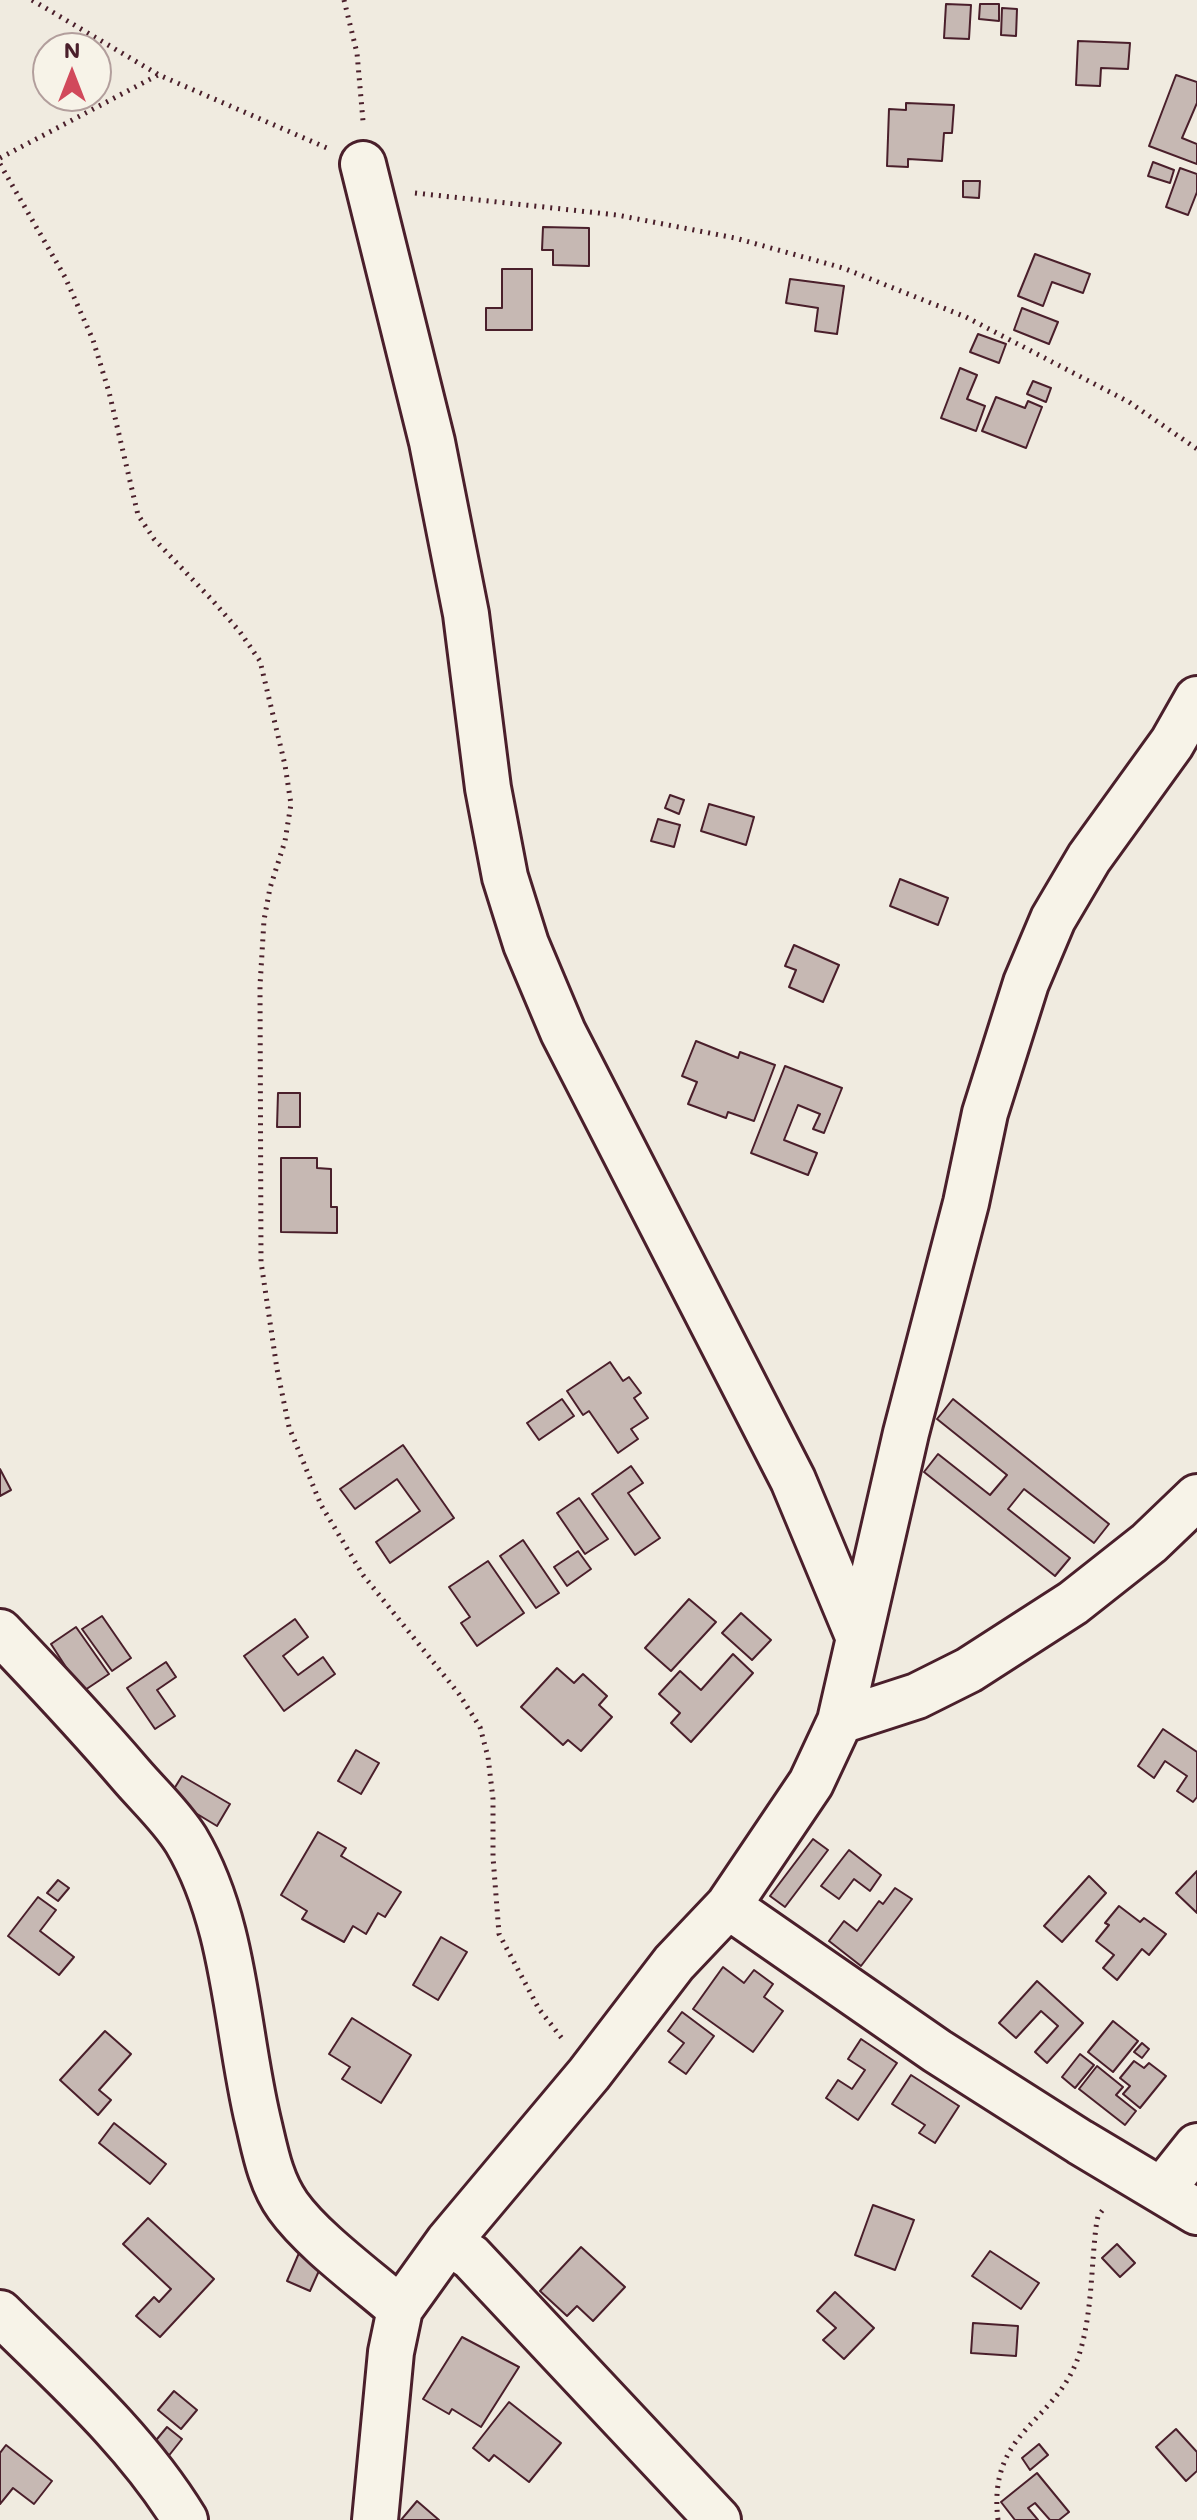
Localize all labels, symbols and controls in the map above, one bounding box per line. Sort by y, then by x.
north arrow [32,32,112,112]
text: N [64,35,80,64]

